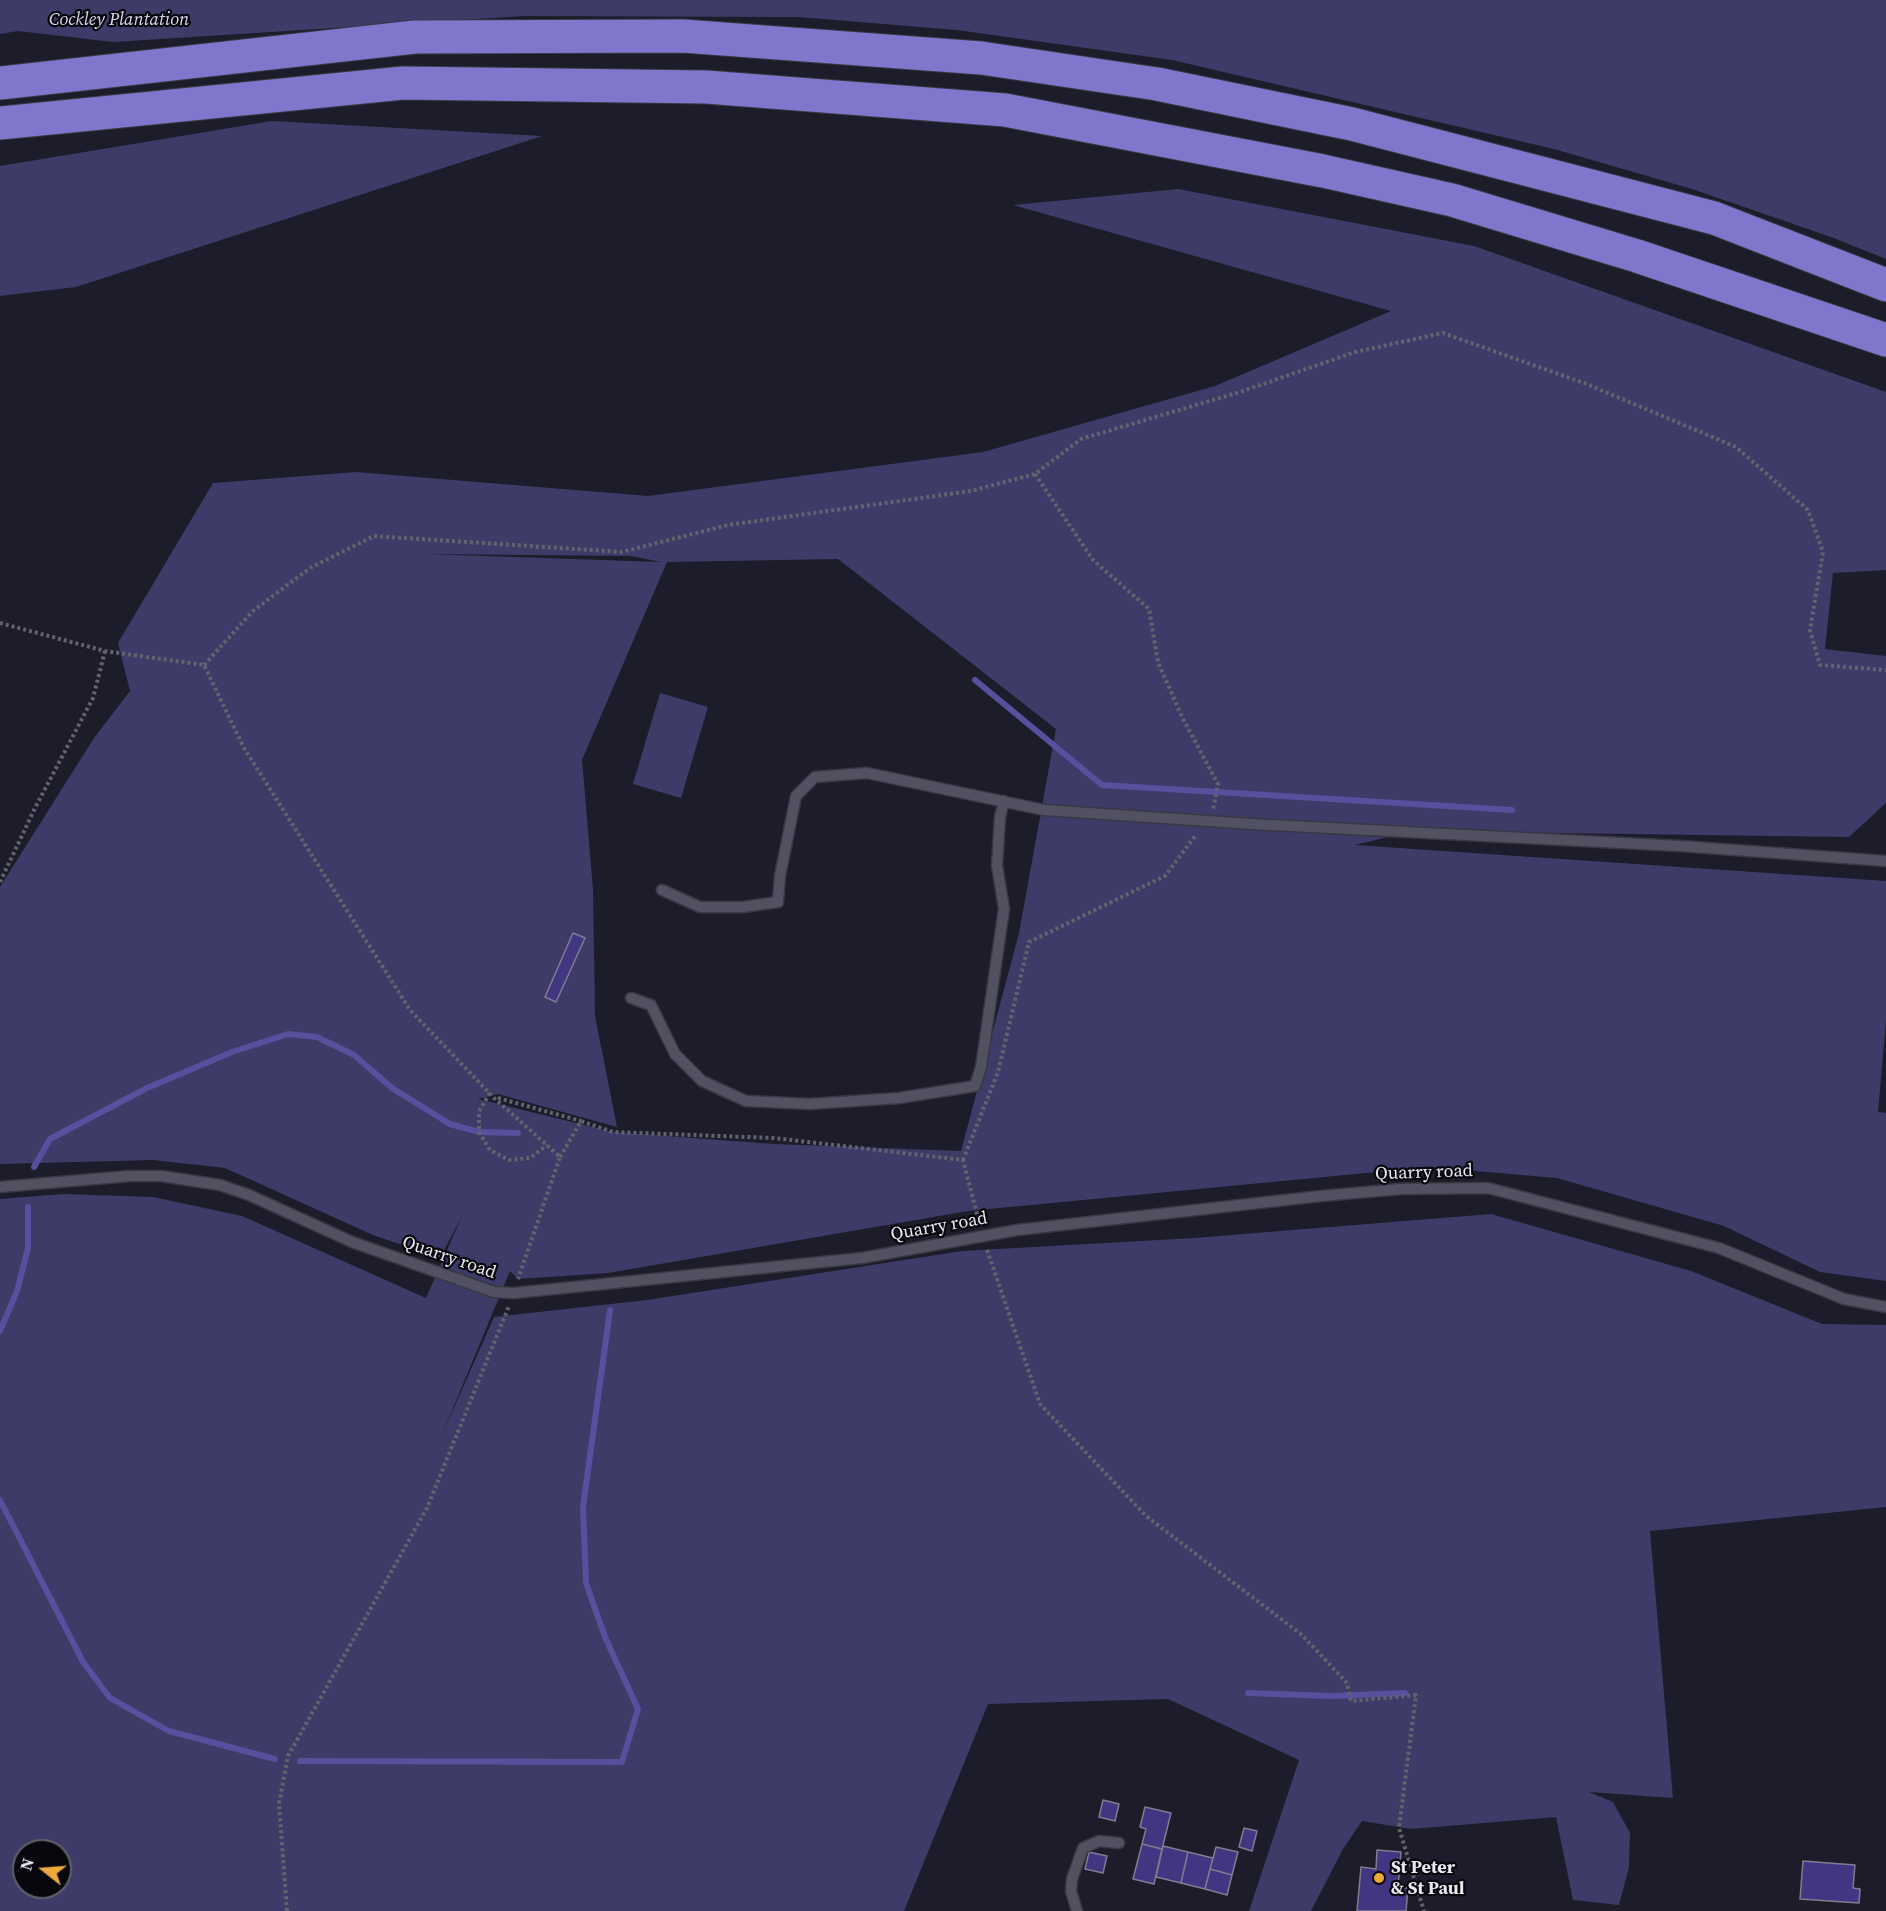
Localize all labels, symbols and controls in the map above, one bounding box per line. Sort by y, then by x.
park label: Cockley Plantation [49,9,189,31]
street label: Quarry road [1375,1161,1473,1185]
street label: Quarry road [889,1208,989,1246]
street label: Quarry road [399,1232,499,1284]
north arrow [12,1839,72,1899]
text: N [14,1856,39,1873]
place label: St Peter & St Paul [1391,1857,1465,1900]
marker: St Peter & St Paul [1372,1871,1386,1885]

